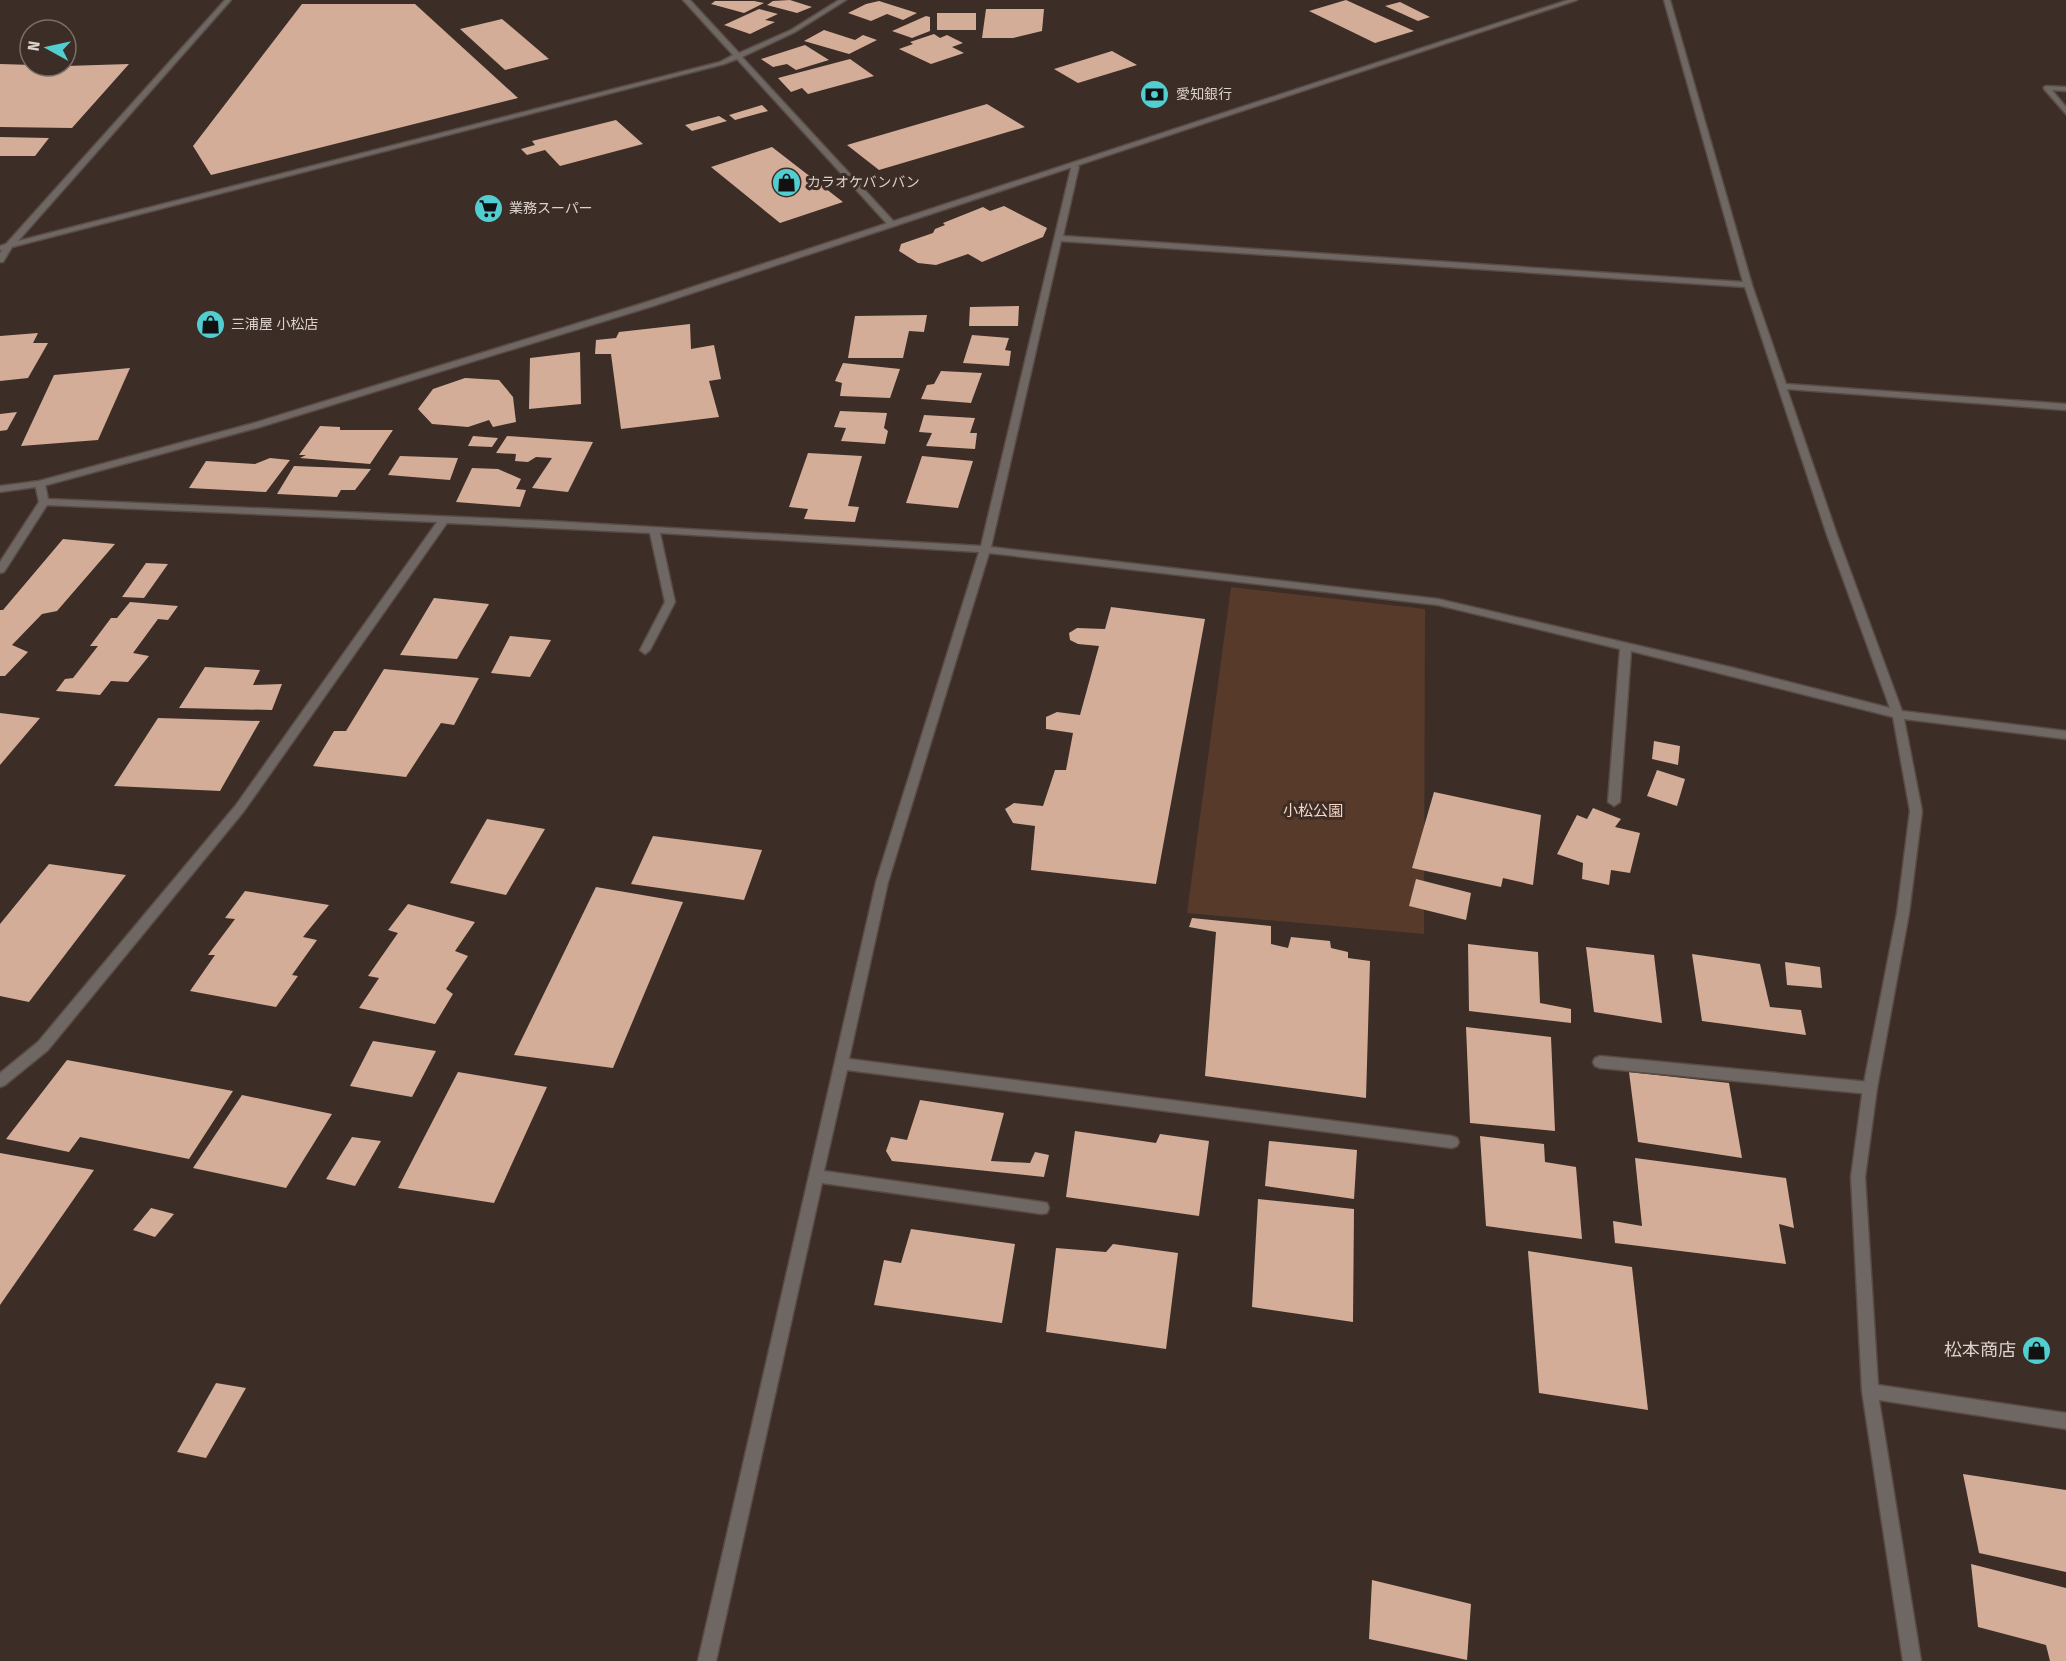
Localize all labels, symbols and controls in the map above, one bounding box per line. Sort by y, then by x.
north arrow [18,18,78,78]
text: N [24,40,44,52]
bank icon: 愛知銀行 [1139,78,1171,110]
place label: 愛知銀行 [1176,86,1232,103]
shop icon: カラオケバンバン [770,166,802,198]
place label: カラオケバンバン [807,174,920,191]
supermarket icon: 業務スーパー [472,192,504,224]
place label: 業務スーパー [509,200,593,217]
shop icon: 三浦屋 小松店 [194,308,226,340]
place label: 三浦屋 小松店 [231,316,318,333]
park label: 小松公園 [1283,802,1343,820]
shop icon: 松本商店 [2021,1334,2053,1366]
place label: 松本商店 [1944,1339,2016,1361]

